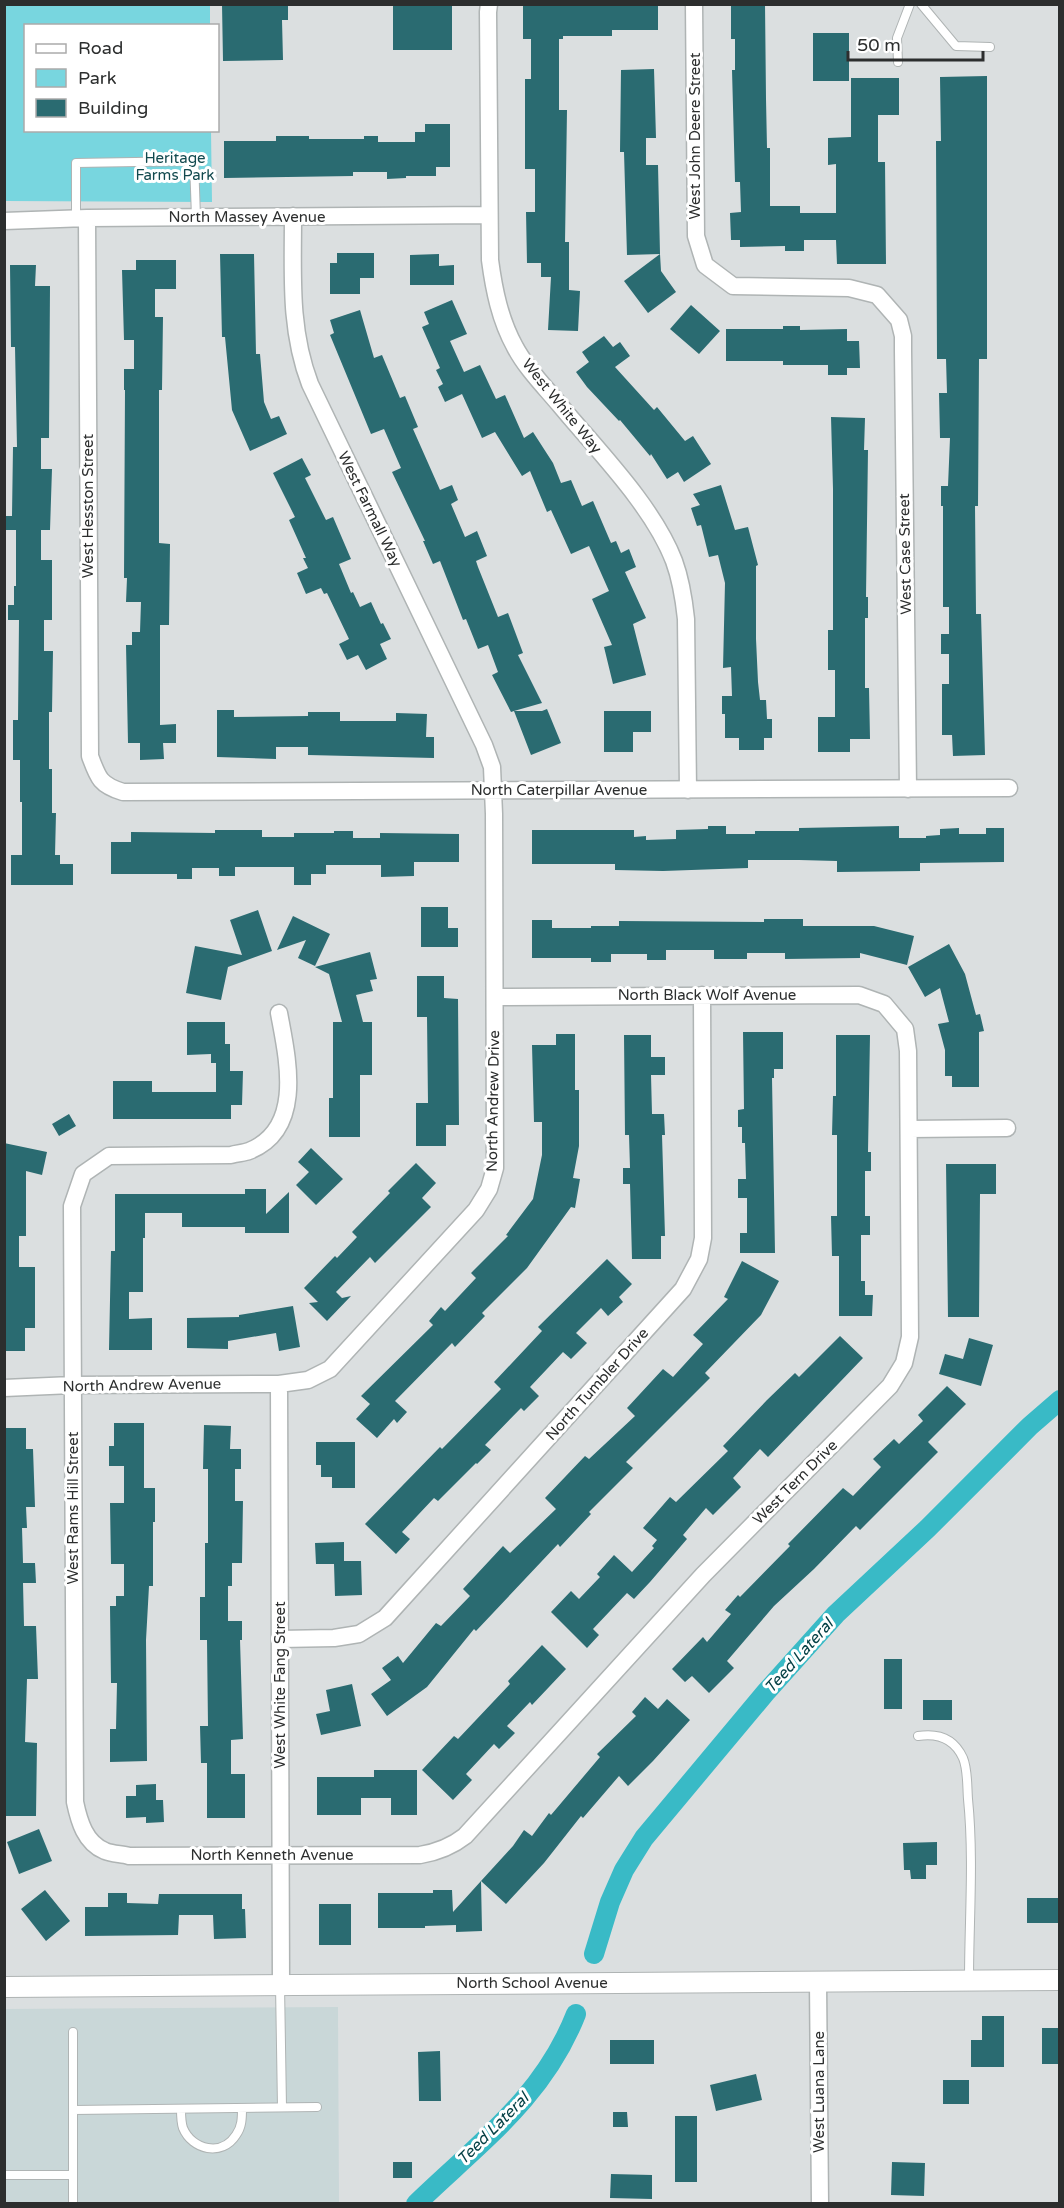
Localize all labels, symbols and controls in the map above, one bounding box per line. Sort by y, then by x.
legend [24,24,219,132]
scale bar [848,24,983,62]
text: 50 m [857,34,901,56]
text: Road [78,37,123,59]
street label: West John Deere Street [686,52,704,219]
text: Park [78,67,117,89]
text: Building [78,97,148,119]
park label: Heritage Farms Park [135,149,215,184]
street label: North Massey Avenue [169,208,325,226]
street label: West White Way [518,355,606,457]
street label: West Hesston Street [79,434,97,578]
street label: West Farmall Way [334,448,406,570]
street label: West Case Street [895,493,915,615]
street label: North Caterpillar Avenue [471,781,647,799]
street label: North Black Wolf Avenue [618,986,796,1004]
street label: North Andrew Drive [483,1030,503,1172]
street label: North Tumbler Drive [542,1324,652,1444]
street label: North Andrew Avenue [63,1375,221,1395]
street label: West Rams Hill Street [64,1431,82,1584]
street label: West Tern Drive [749,1436,841,1528]
street label: West White Fang Street [271,1601,289,1769]
water label: Teed Lateral [760,1613,839,1697]
street label: North Kenneth Avenue [190,1846,354,1864]
street label: North School Avenue [456,1974,608,1992]
street label: West Luana Lane [810,2031,828,2153]
water label: Teed Lateral [453,2088,534,2169]

